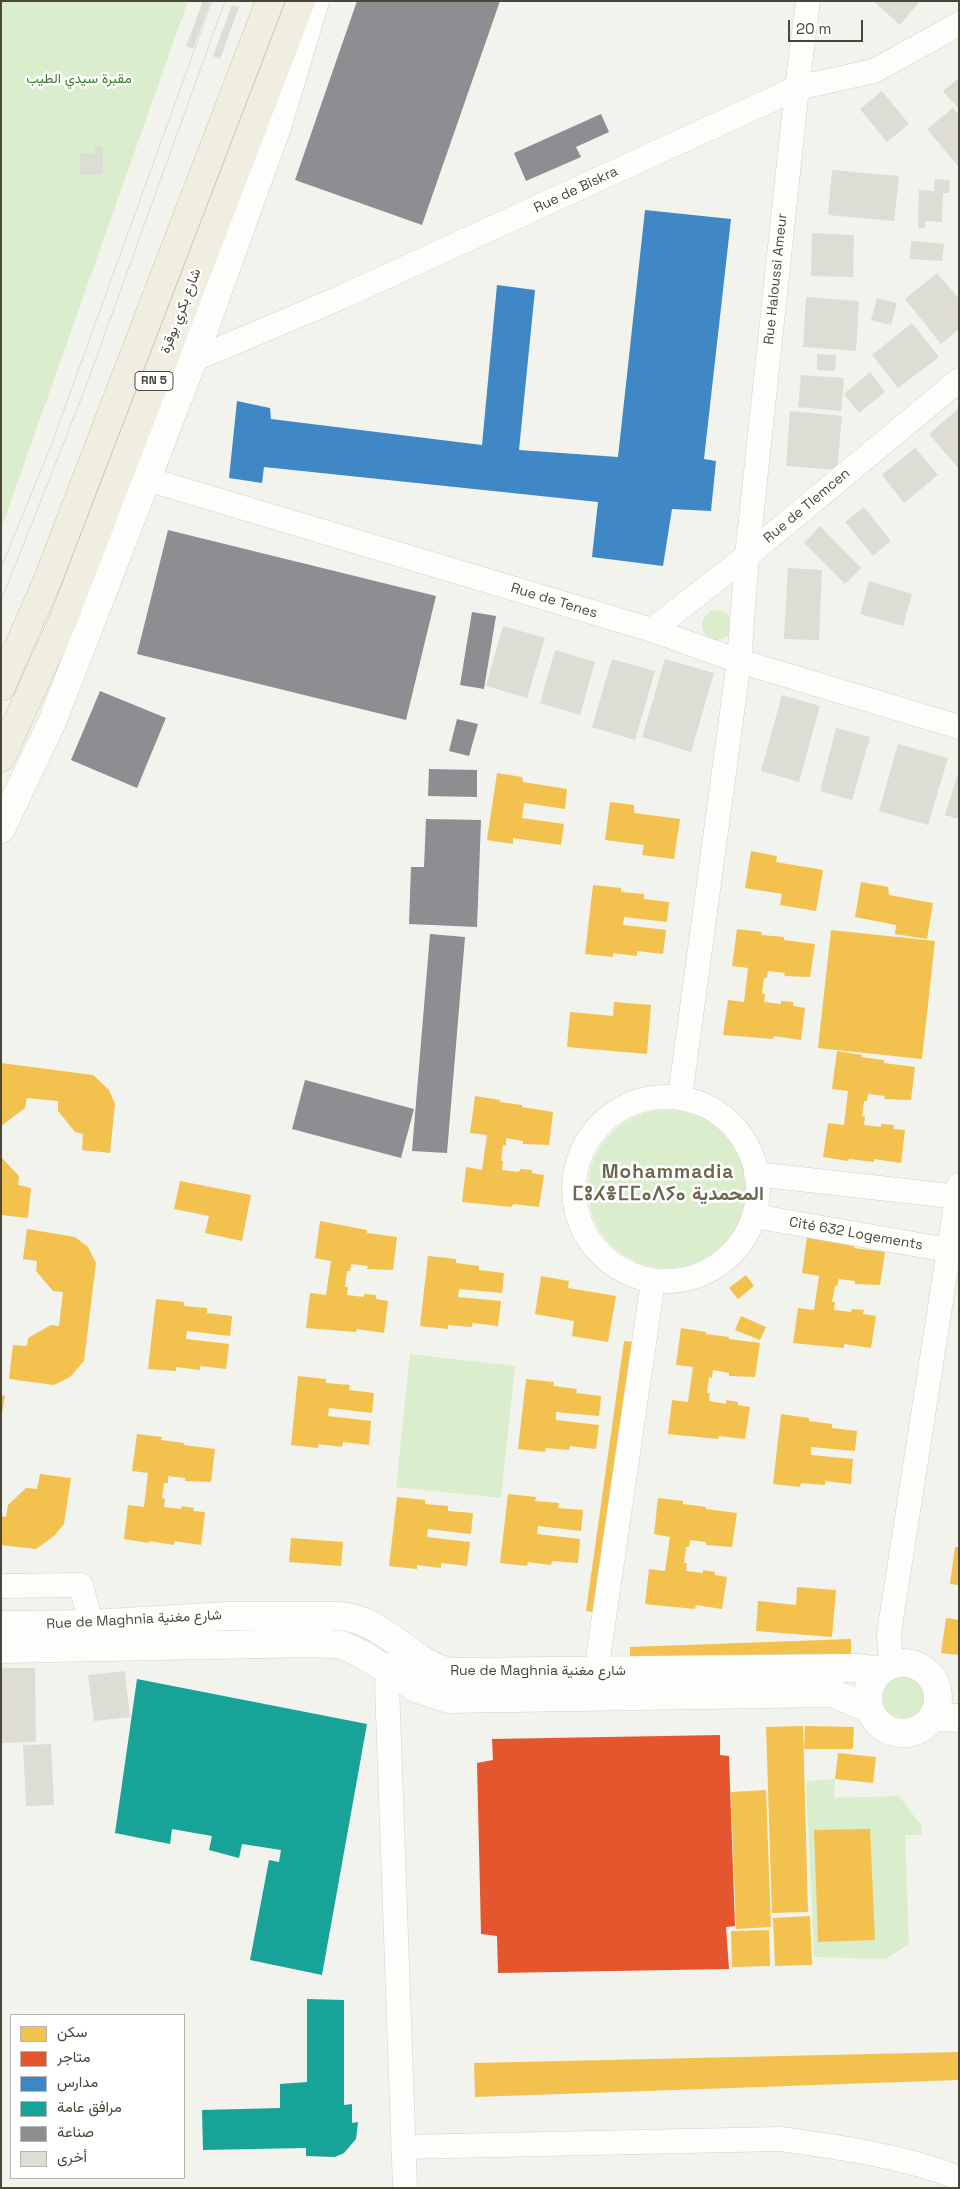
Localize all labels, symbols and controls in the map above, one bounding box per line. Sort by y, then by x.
scale bar [790,10,865,42]
text: 20 m [796,19,831,38]
park label: مقبرة سيدي الطيب [26,71,132,87]
street label: Rue de Biskra [531,163,621,217]
street label: Rue Haloussi Ameur [761,213,791,345]
street label: شارع بكري بوقرة [157,266,205,356]
road number: RN 5 [135,372,173,391]
street label: Rue de Tlemcen [760,465,854,547]
street label: Rue de Tenes [509,580,599,622]
district label: Mohammadia ⵎⵓⵃⴻⵎⵎⴰⴷⵢⴰ المحمدية [578,1162,758,1206]
street label: Cité 632 Logements [788,1214,924,1254]
street label: Rue de Maghnia شارع مغنية [46,1607,222,1633]
street label: Rue de Maghnia شارع مغنية [450,1663,626,1679]
legend [10,2014,185,2179]
text: سكن [57,2022,87,2041]
text: متاجر [57,2047,91,2066]
text: مدارس [57,2072,98,2091]
text: مرافق عامة [57,2097,122,2116]
text: صناعة [57,2122,94,2141]
text: أخرى [57,2147,87,2166]

